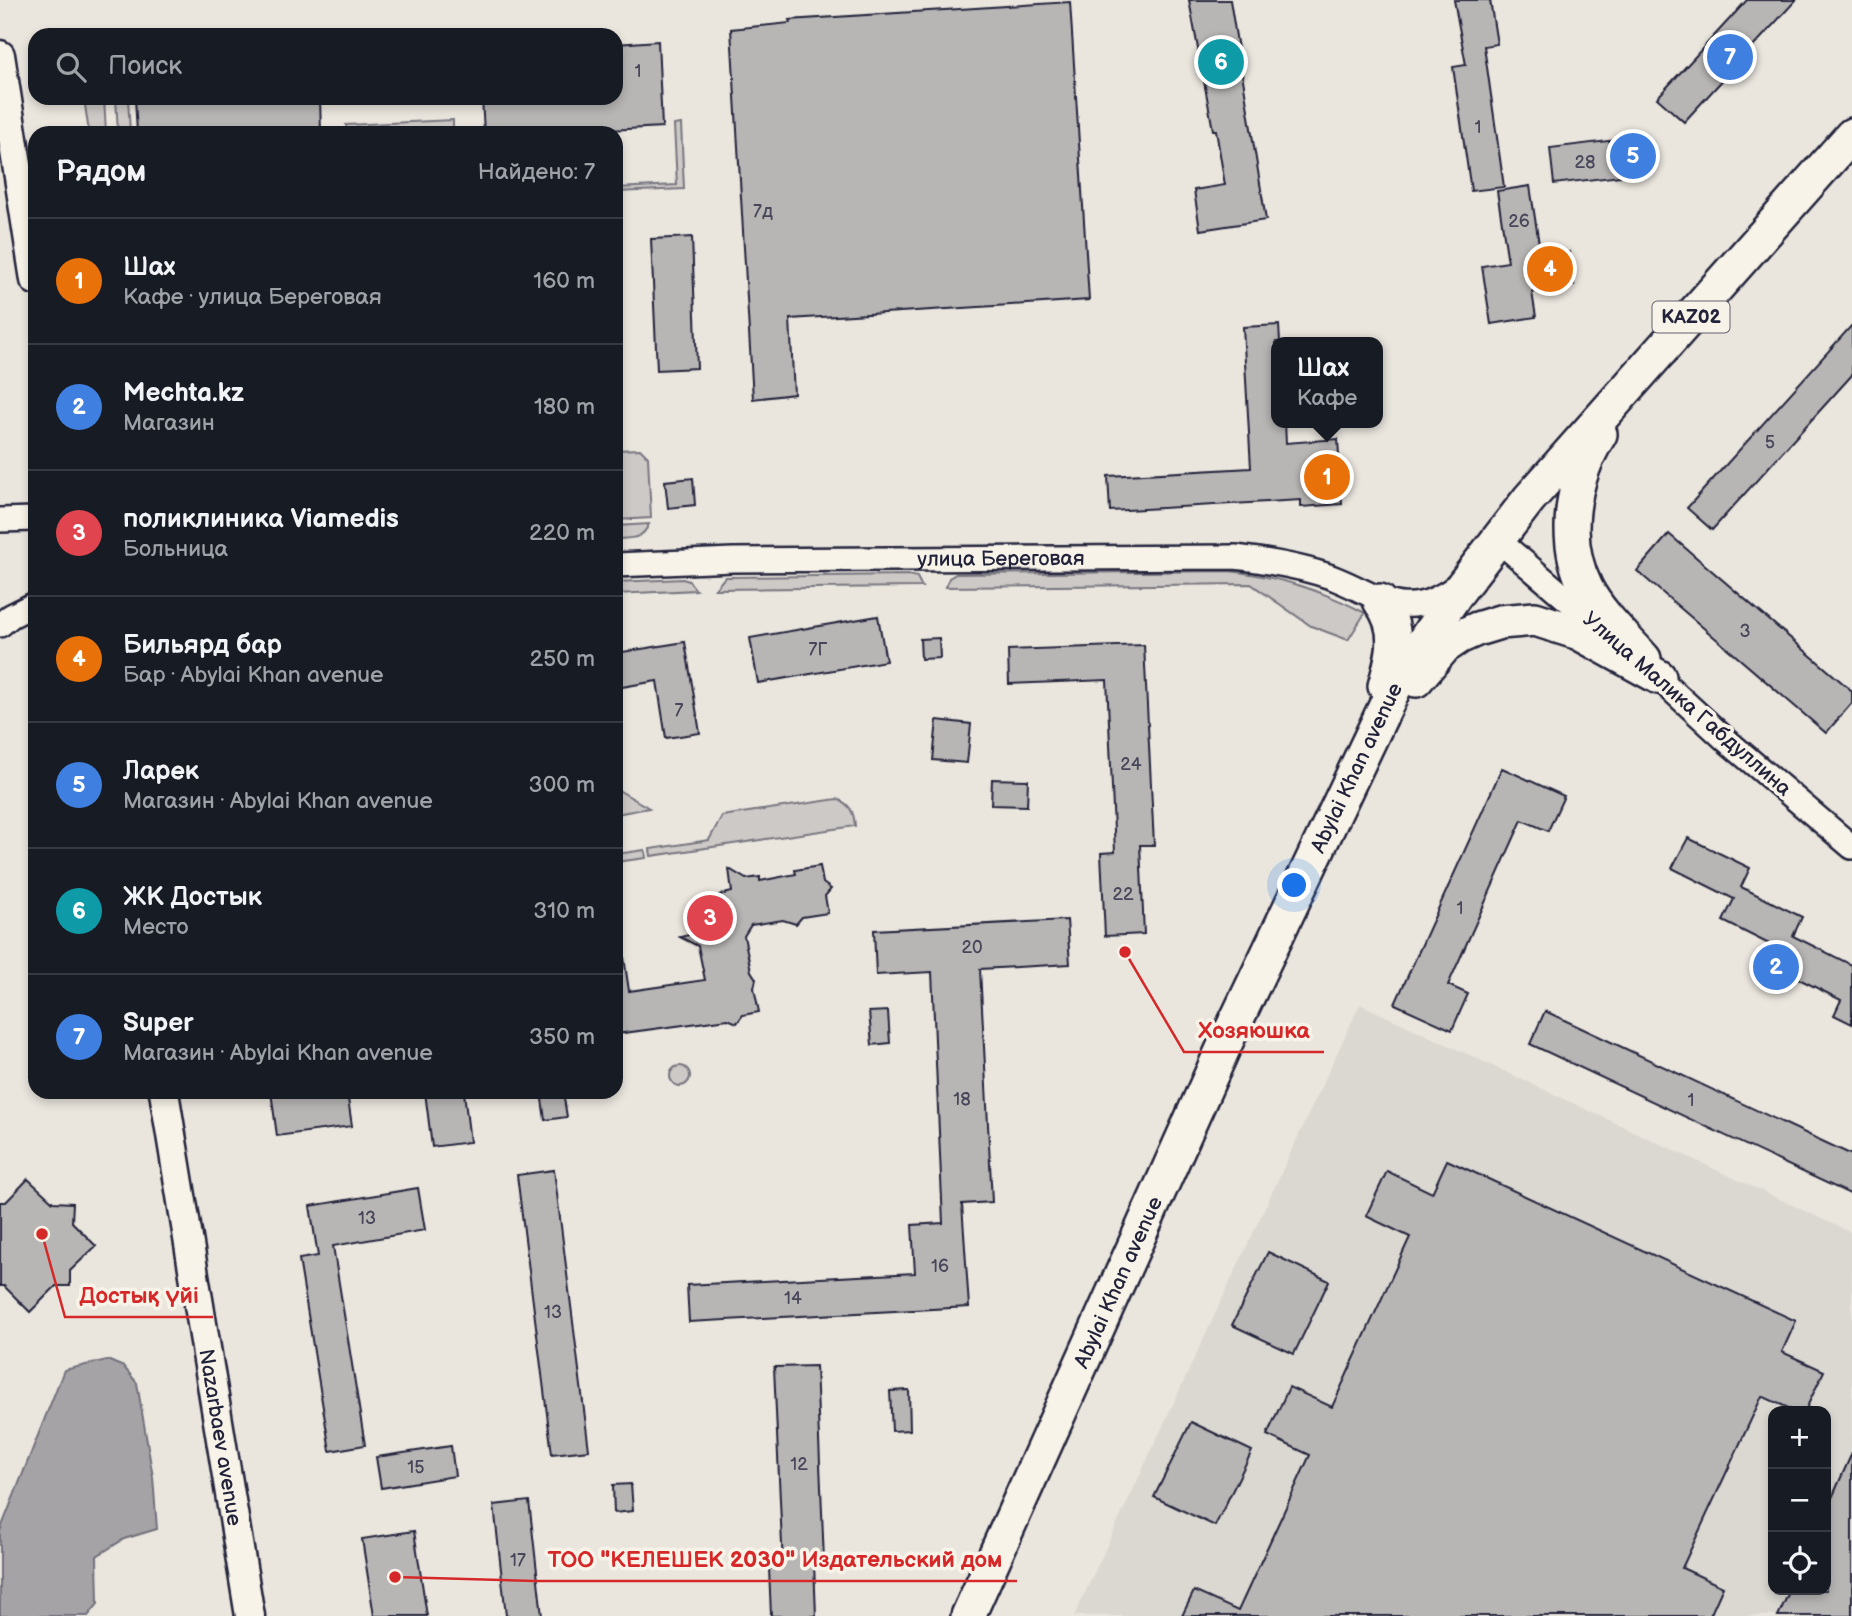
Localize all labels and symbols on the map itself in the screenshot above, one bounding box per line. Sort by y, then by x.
pin: 7 [1707,31,1753,83]
pin: 6 [1198,36,1244,88]
house number: 1 [635,61,641,82]
house number: 1 [1475,117,1481,138]
pin: 5 [1610,130,1656,182]
house number: 28 [1574,152,1596,173]
house number: 7д [753,201,773,222]
house number: 26 [1508,211,1530,232]
pin: 4 [1527,243,1573,295]
road number: KАZ02 [1652,302,1730,332]
house number: 5 [1765,432,1775,453]
pin: 1 [1304,451,1350,503]
street label: улица Береговая [917,545,1085,571]
street label: Улица Малика Габдуллина [1578,607,1797,802]
house number: 3 [1739,621,1751,642]
house number: 7Г [809,639,827,660]
street label: Abylai Khan avenue [1305,679,1408,857]
house number: 7 [675,700,684,721]
house number: 24 [1120,754,1142,775]
your location [1277,868,1311,902]
house number: 22 [1112,884,1134,905]
pin: 3 [687,892,733,944]
house number: 1 [1457,898,1463,919]
house number: 20 [961,937,983,958]
pin: 2 [1753,941,1799,993]
callout: Хозяюшка [1184,1008,1324,1052]
text: Хозяюшка [1197,1017,1310,1045]
house number: 18 [953,1089,971,1110]
house number: 1 [1688,1090,1694,1111]
street label: Abylai Khan avenue [1069,1192,1168,1372]
house number: 13 [358,1208,376,1229]
house number: 16 [931,1256,949,1277]
callout: Достық үйі [65,1273,213,1317]
text: Достық үйі [79,1282,199,1310]
house number: 14 [784,1288,802,1309]
house number: 13 [544,1302,562,1323]
street label: Nazarbaev avenue [194,1347,248,1528]
house number: 12 [790,1454,808,1475]
house number: 15 [407,1457,425,1478]
callout: ТОО "КЕЛЕШЕК 2030" Издательский дом [534,1537,1017,1581]
text: ТОО "КЕЛЕШЕК 2030" Издательский дом [548,1546,1002,1574]
house number: 17 [510,1550,526,1571]

